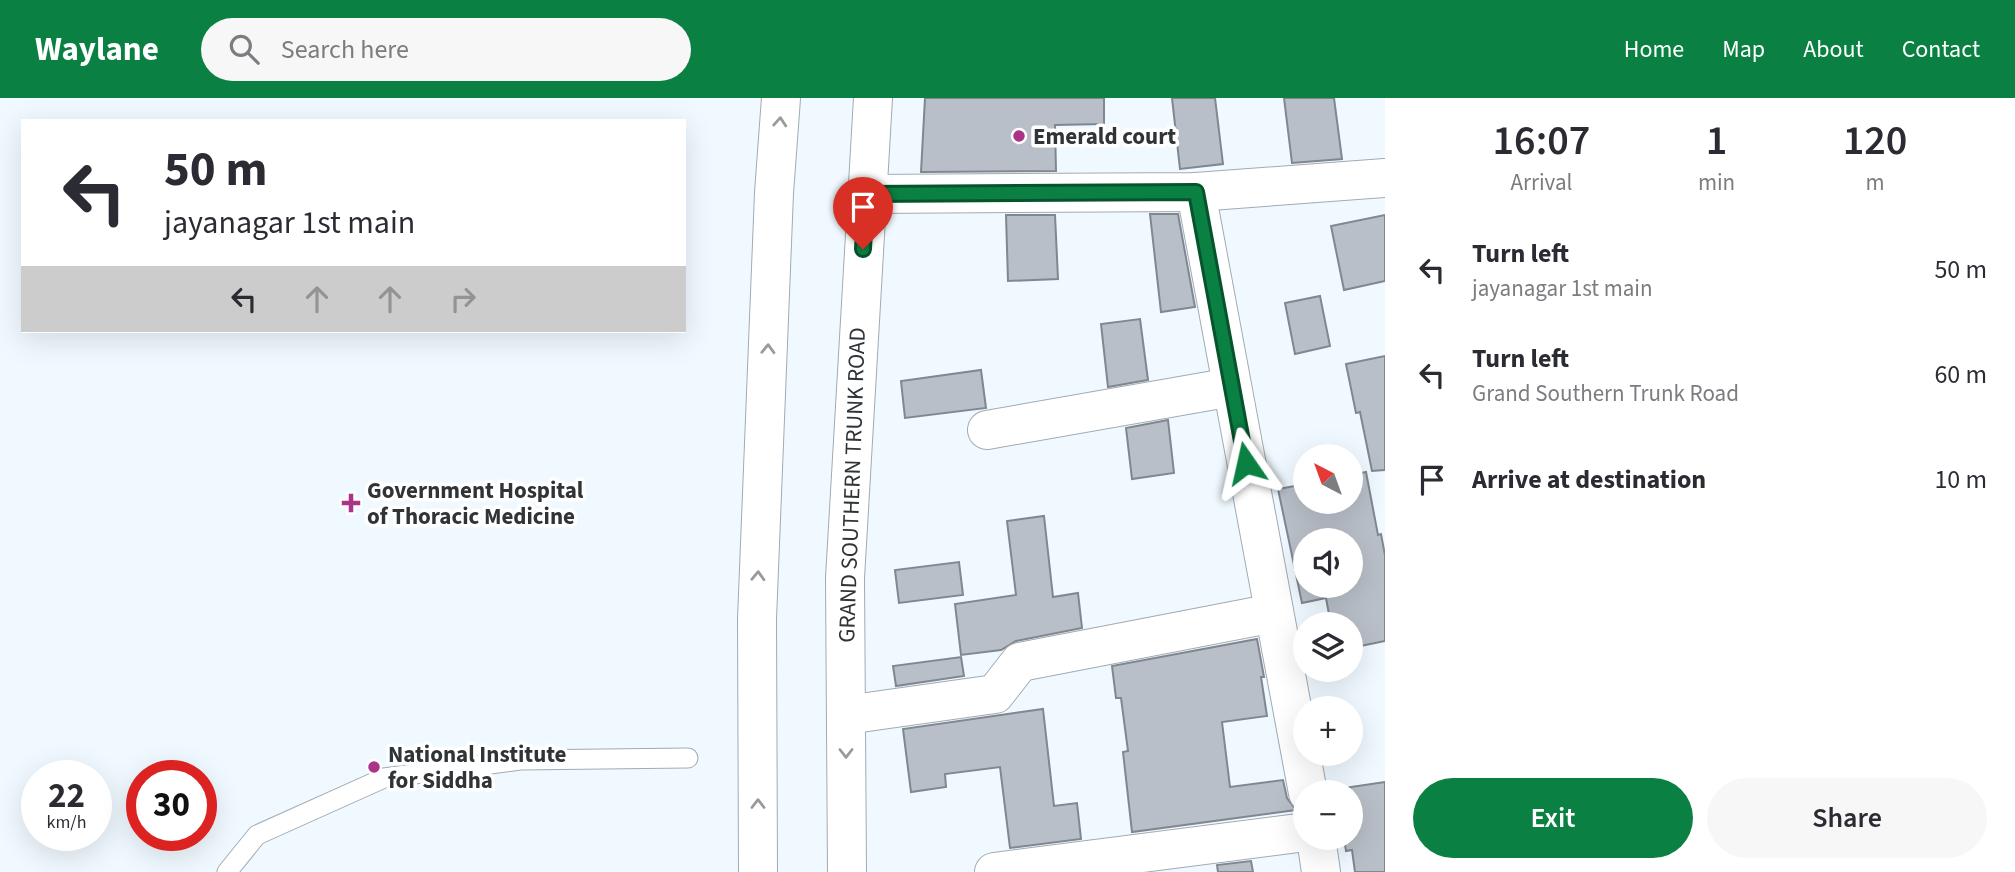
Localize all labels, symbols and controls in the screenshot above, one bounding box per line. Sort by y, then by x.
search box [201,18,691,81]
text: Waylane [35,26,159,73]
icon: search [225,30,263,68]
text: Search here [281,31,409,68]
text: Home [1624,32,1684,67]
text: Map [1722,32,1765,67]
text: About [1803,32,1864,67]
text: Contact [1902,32,1980,67]
text: 16:07 [1493,111,1590,171]
text: 1 [1706,111,1727,171]
text: 120 [1843,111,1907,171]
one-way arrow [772,116,787,127]
place label: Emerald court [1033,120,1176,153]
marker: Emerald court [1011,128,1027,144]
text: 50 m [164,135,268,205]
icon: left [49,147,140,238]
text: Arrival [1511,166,1572,199]
text: min [1698,166,1735,199]
text: m [1866,166,1885,199]
pin [833,177,893,249]
icon: arrive [844,188,882,226]
text: jayanagar 1st main [164,200,415,246]
text: Turn left [1472,235,1569,272]
icon: left [1413,251,1451,289]
text: 50 m [1934,251,1987,288]
text: jayanagar 1st main [1472,272,1653,305]
icon: left [225,280,263,318]
icon: ahead [298,280,336,318]
icon: ahead [371,280,409,318]
icon: right [444,280,482,318]
street label: GRAND SOUTHERN TRUNK ROAD [830,327,874,643]
text: Turn left [1472,340,1569,377]
one-way arrow [760,343,775,354]
icon: left [1413,356,1451,394]
text: 60 m [1934,356,1987,393]
text: Grand Southern Trunk Road [1472,377,1739,410]
position arrow [1209,426,1283,500]
north arrow [1293,444,1363,514]
map controls [1293,444,1363,850]
icon: arrive [1413,461,1451,499]
text: Arrive at destination [1472,461,1706,498]
text: 10 m [1934,461,1987,498]
place label: Government Hospital of Thoracic Medicine [367,474,584,533]
marker: Government Hospital of Thoracic Medicine [341,493,361,513]
button: sound [1293,528,1363,598]
one-way arrow [751,571,766,582]
button: layers [1293,612,1363,682]
button: + [1293,696,1363,766]
place label: National Institute for Siddha [388,738,567,797]
one-way arrow [838,749,854,759]
marker: National Institute for Siddha [366,759,382,775]
speed limit sign: 30 [126,760,217,851]
text: 22 [48,771,85,821]
button: Exit [1413,778,1693,858]
button: Share [1707,778,1987,858]
button: − [1293,780,1363,850]
one-way arrow [750,798,766,809]
text: km/h [47,810,86,835]

